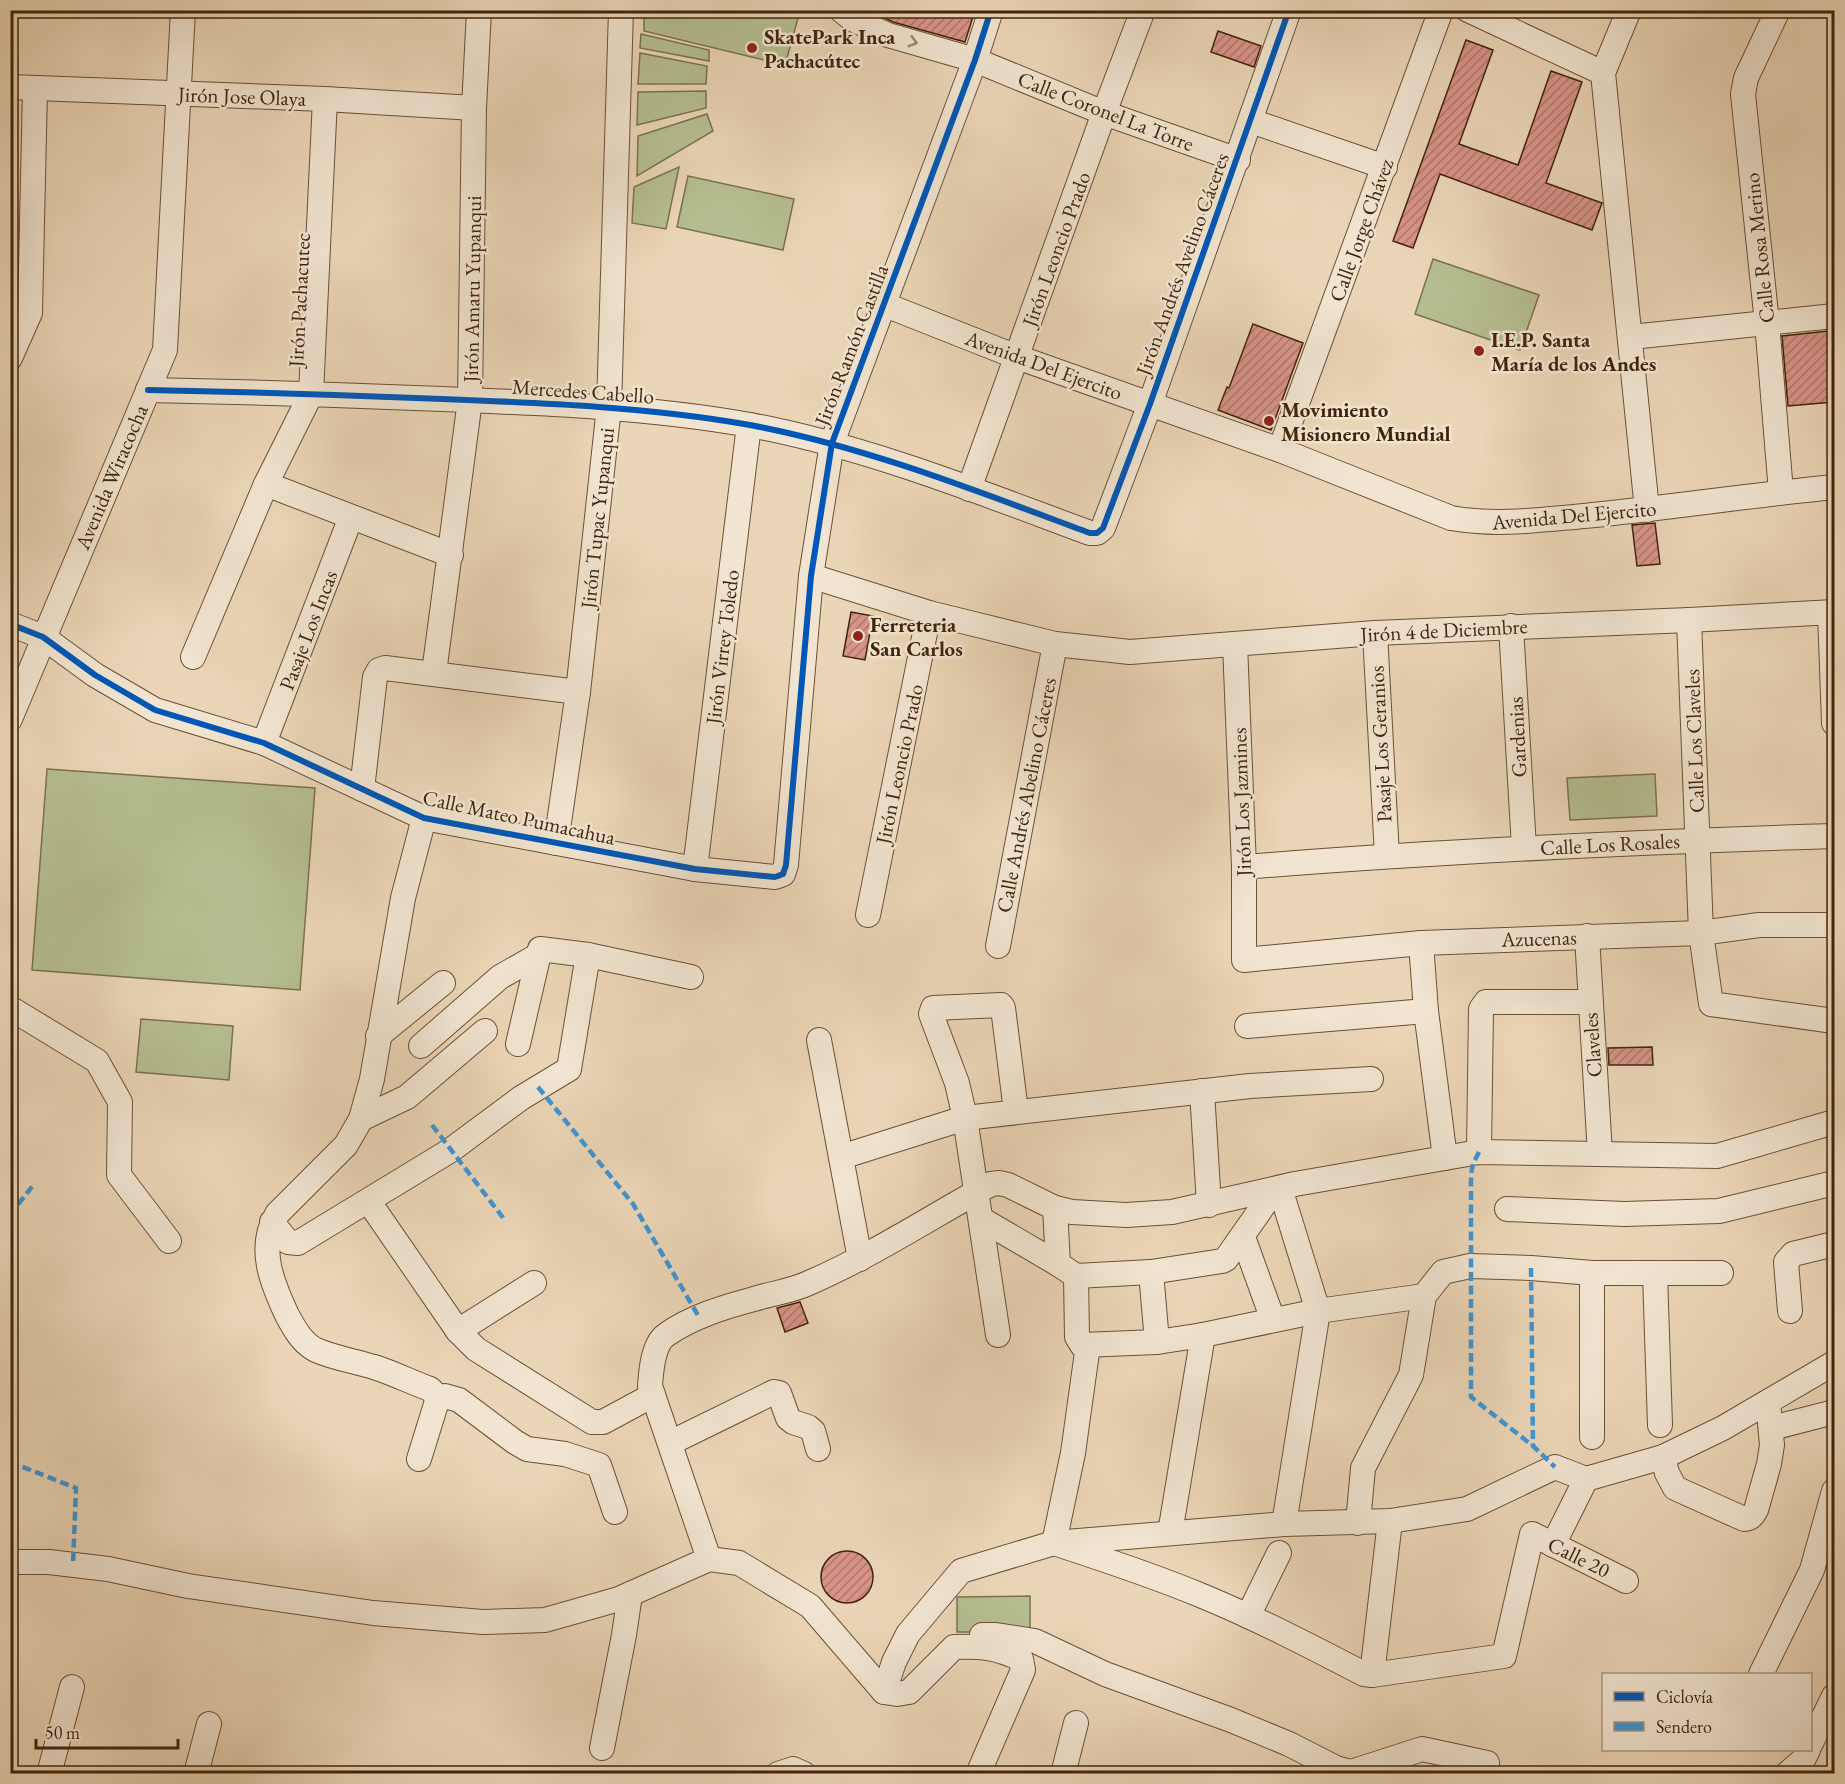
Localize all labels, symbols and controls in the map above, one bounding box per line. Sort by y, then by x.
place label: SkatePark Inca Pachacútec [764,23,896,74]
one-way arrow [907,35,918,47]
marker: SkatePark Inca Pachacútec [745,41,759,55]
street label: Calle Coronel La Torre [1014,65,1198,157]
street label: Jirón Jose Olaya [175,80,307,112]
street label: Jirón Andrés Avelino Cáceres [1128,149,1235,381]
street label: Calle Jorge Chávez [1323,155,1399,305]
street label: Jirón Leoncio Prado [1015,168,1097,332]
street label: Calle Rosa Merino [1738,172,1780,324]
street label: Jirón Amaru Yupanqui [457,195,487,385]
street label: Jirón Pachacutec [282,232,316,370]
street label: Jirón Ramón Castilla [807,260,894,431]
street label: Avenida Del Ejercito [961,324,1126,406]
place label: I.E.P. Santa María de los Andes [1491,326,1656,377]
marker: I.E.P. Santa María de los Andes [1472,344,1486,358]
street label: Mercedes Cabello [511,373,655,409]
place label: Movimiento Misionero Mundial [1281,396,1451,447]
street label: Avenida Wiracocha [68,400,154,555]
marker: Movimiento Misionero Mundial [1262,414,1276,428]
street label: Jirón Tupac Yupanqui [574,426,620,612]
street label: Avenida Del Ejercito [1490,494,1657,536]
street label: Pasaje Los Incas [273,566,343,694]
street label: Jirón Virrey Toledo [699,568,745,728]
place label: Ferreteria San Carlos [870,611,963,662]
street label: Jirón 4 de Diciembre [1358,612,1528,648]
marker: Ferreteria San Carlos [851,629,865,643]
street label: Pasaje Los Geranios [1362,665,1398,823]
street label: Calle Los Claveles [1678,668,1710,814]
street label: Calle Andrés Abelino Cáceres [990,675,1062,915]
street label: Jirón Leoncio Prado [868,681,929,848]
street label: Gardenias [1501,696,1533,778]
street label: Jirón Los Jazmines [1225,727,1257,879]
street label: Calle Mateo Pumacahua [420,783,618,851]
street label: Calle Los Rosales [1539,827,1681,861]
street label: Azucenas [1500,923,1577,953]
street label: Claveles [1576,1012,1608,1078]
street label: Calle 20 [1543,1530,1615,1584]
legend [1602,1673,1812,1751]
text: Ciclovía [1656,1685,1714,1708]
scale bar [36,1712,178,1750]
text: Sendero [1656,1715,1712,1738]
text: 50 m [45,1721,80,1744]

